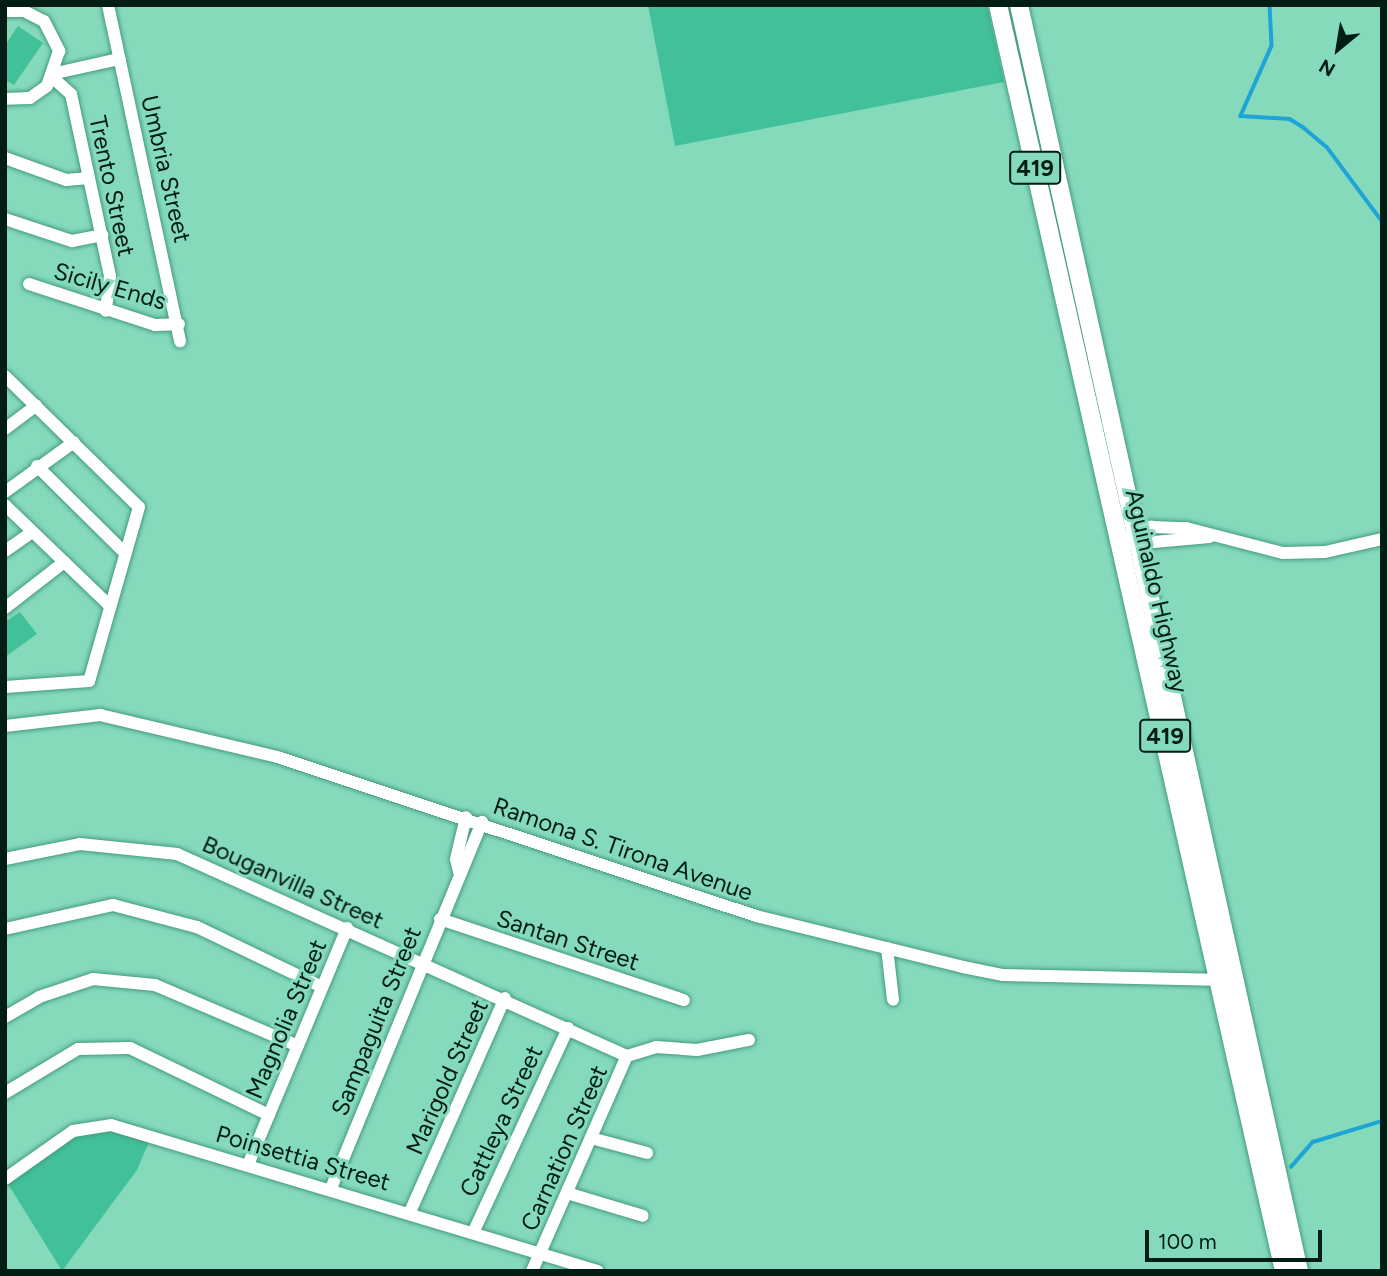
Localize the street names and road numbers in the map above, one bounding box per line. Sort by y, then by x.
street label: Umbria Street [135,92,197,246]
street label: Trento Street [83,113,141,259]
road number: 419 [1009,148,1061,188]
street label: Sicily Ends [51,256,169,316]
street label: Aguinaldo Highway [1120,486,1194,696]
road number: 419 [1139,716,1191,756]
street label: Ramona S. Tirona Avenue [490,791,756,907]
street label: Bouganvilla Street [198,829,388,935]
street label: Santan Street [493,903,643,977]
street label: Sampaguita Street [325,922,427,1120]
street label: Magnolia Street [240,935,332,1103]
street label: Marigold Street [400,995,494,1159]
street label: Cattleya Street [453,1041,549,1201]
street label: Carnation Street [515,1061,613,1235]
street label: Poinsettia Street [213,1119,393,1197]

